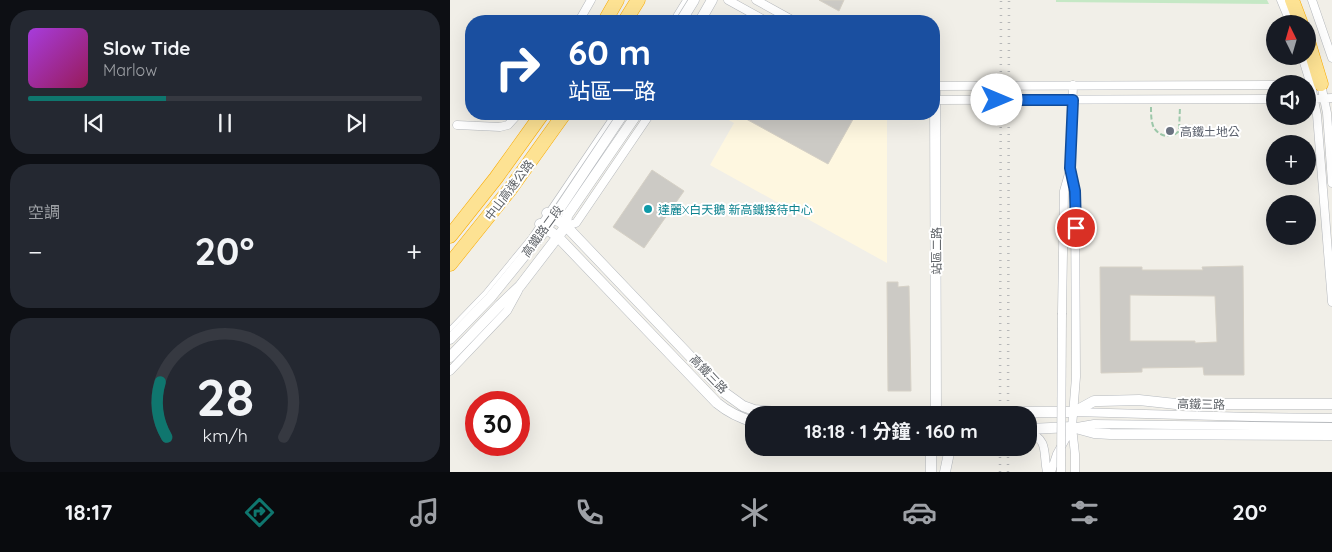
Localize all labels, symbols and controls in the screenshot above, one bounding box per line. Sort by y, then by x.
north arrow [1266,15,1316,65]
map controls [1266,15,1316,245]
text: 60 m [568,30,651,74]
icon: right [485,35,550,100]
text: Slow Tide [103,36,191,60]
text: Marlow [103,60,157,80]
position arrow [970,73,1022,125]
button: sound [1266,75,1316,125]
text: 站區一路 [568,77,656,105]
icon: previous [80,109,108,137]
icon: pause [211,109,239,137]
icon: next [342,109,370,137]
place label: 高鐵土地公 [1180,124,1240,139]
marker: 高鐵土地公 [1164,125,1176,137]
button: + [1266,135,1316,185]
street label: 中山高速公路 [481,157,537,223]
button: − [1266,195,1316,245]
text: 空調 [28,202,60,222]
street label: 高鐵路二段 [518,202,566,260]
place label: 達麗X白天鵝 新高鐵接待中心 [658,202,813,217]
marker: 達麗X白天鵝 新高鐵接待中心 [642,203,654,215]
pin [1055,207,1097,249]
icon: arrive [1062,214,1090,242]
text: 20° [194,227,254,275]
street label: 站區二路 [929,227,944,275]
text: − [28,234,43,269]
text: + [406,234,422,269]
street label: 高鐵三路 [687,352,731,396]
text: 28 [196,364,254,429]
speed limit sign: 30 [465,391,530,456]
street label: 高鐵三路 [1177,396,1225,412]
text: 18:18 · 1 分鐘 · 160 m [804,419,978,443]
text: km/h [202,424,248,446]
icon: directions [242,495,277,530]
icon: music [407,495,442,530]
icon: phone [572,495,607,530]
icon: climate [737,495,772,530]
icon: car [902,495,937,530]
icon: filters [1067,495,1102,530]
text: 18:17 [65,498,112,526]
text: 20° [1232,498,1267,526]

